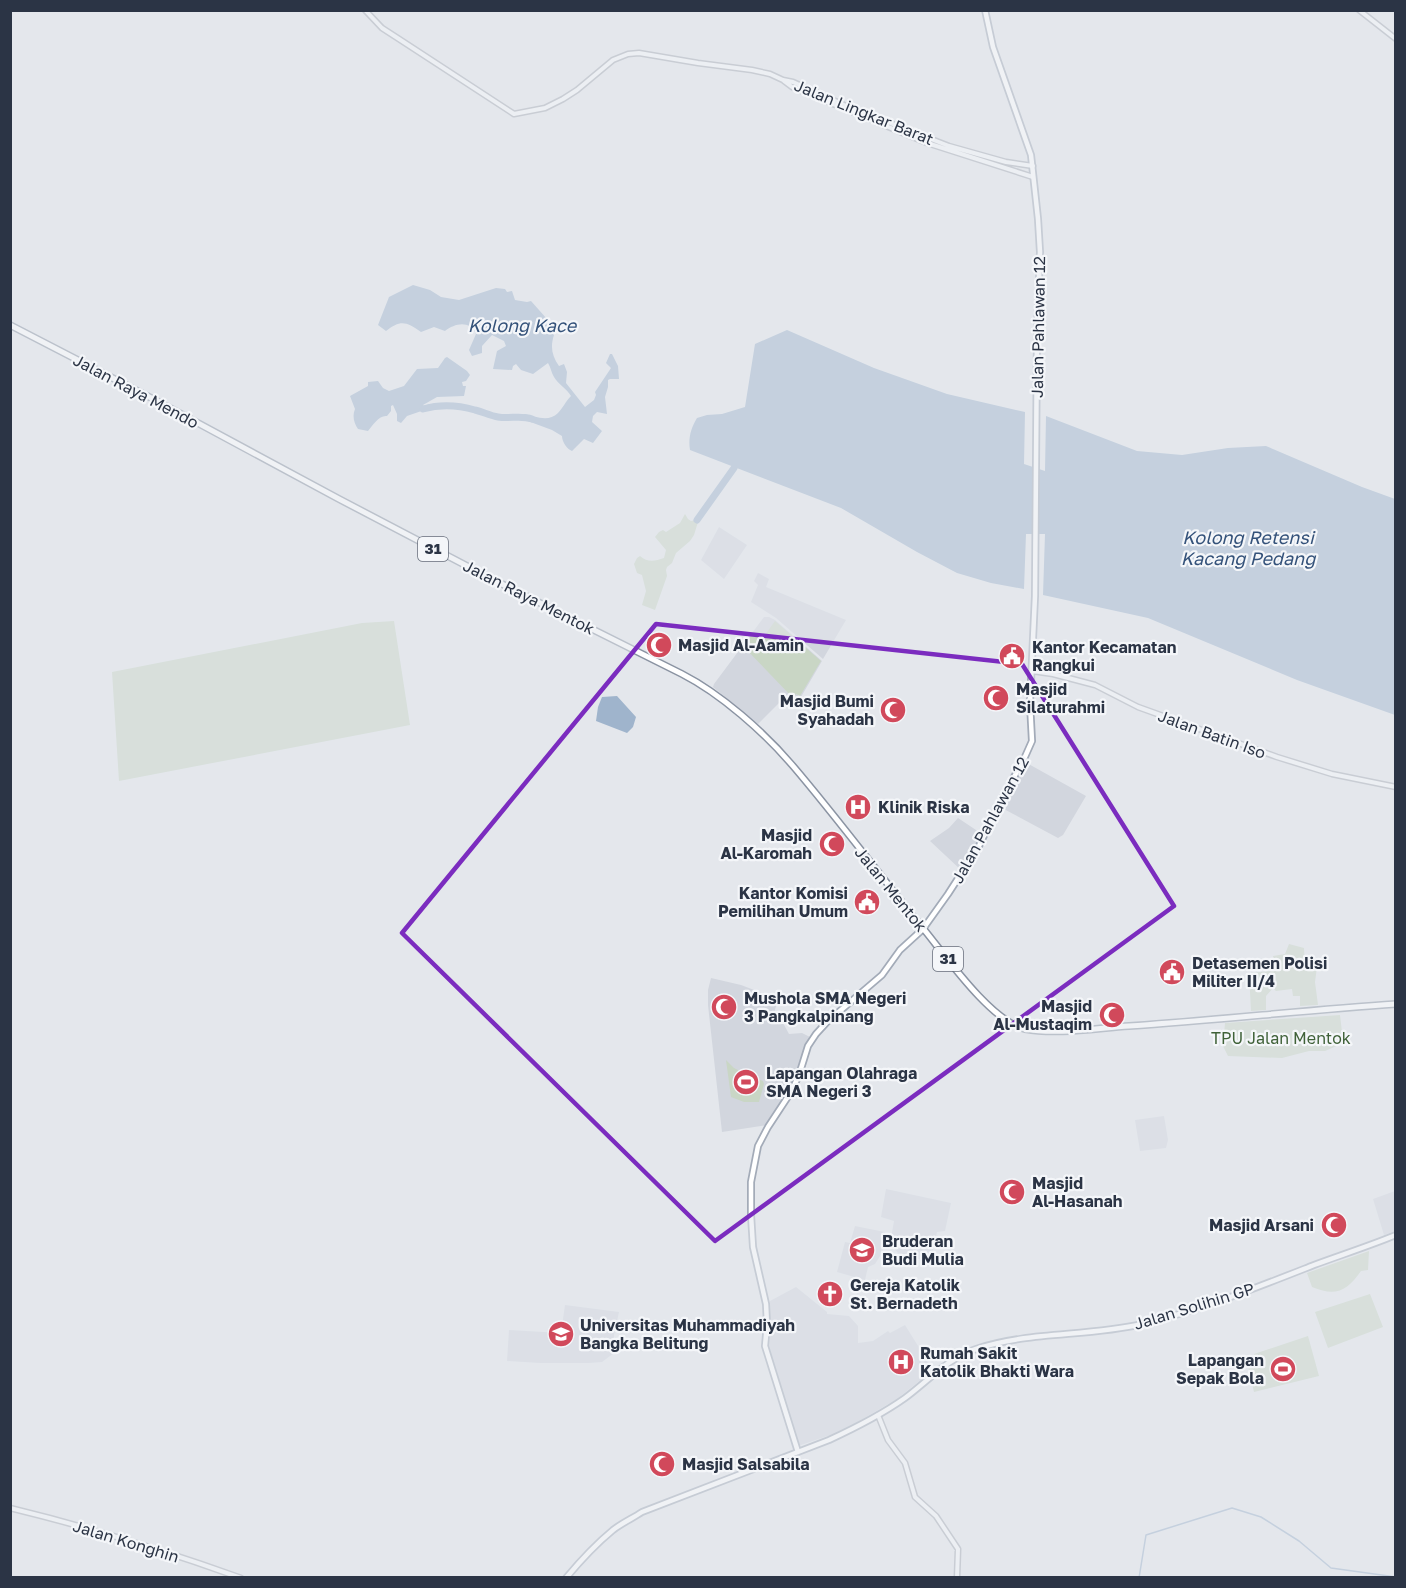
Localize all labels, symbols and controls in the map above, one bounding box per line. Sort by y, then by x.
street label: Jalan Lingkar Barat [792,75,936,149]
street label: Jalan Pahlawan 12 [1027,256,1049,398]
water label: Kolong Kace [468,314,578,336]
street label: Jalan Raya Mendo [70,349,202,433]
water label: Kolong Retensi Kacang Pedang [1181,526,1317,569]
road number: 31 [418,537,448,561]
street label: Jalan Raya Mentok [460,555,598,639]
mosque icon: Masjid Al-Aamin [644,630,674,660]
place label: Masjid Al-Aamin [678,635,804,655]
place label: Kantor Kecamatan Rangkui [1032,637,1176,675]
public building icon: Kantor Kecamatan Rangkui [997,641,1027,671]
place label: Masjid Silaturahmi [1016,679,1105,717]
mosque icon: Masjid Silaturahmi [981,683,1011,713]
place label: Masjid Bumi Syahadah [780,691,874,729]
mosque icon: Masjid Bumi Syahadah [878,695,908,725]
street label: Jalan Batin Iso [1155,705,1269,763]
street label: Jalan Pahlawan 12 [947,753,1033,887]
hospital icon: Klinik Riska [843,792,873,822]
place label: Klinik Riska [878,797,969,817]
place label: Masjid Al-Karomah [721,825,812,863]
mosque icon: Masjid Al-Karomah [817,829,847,859]
street label: Jalan Mentok [851,842,931,936]
place label: Kantor Komisi Pemilihan Umum [718,883,848,921]
public building icon: Kantor Komisi Pemilihan Umum [852,887,882,917]
road number: 31 [933,947,963,971]
place label: Detasemen Polisi Militer II/4 [1192,953,1327,991]
public building icon: Detasemen Polisi Militer II/4 [1157,957,1187,987]
place label: Mushola SMA Negeri 3 Pangkalpinang [744,988,906,1026]
mosque icon: Mushola SMA Negeri 3 Pangkalpinang [709,992,739,1022]
place label: Masjid Al-Mustaqim [993,996,1092,1034]
mosque icon: Masjid Al-Mustaqim [1097,1000,1127,1030]
park label: TPU Jalan Mentok [1211,1028,1351,1048]
place label: Lapangan Olahraga SMA Negeri 3 [766,1063,917,1101]
sports icon: Lapangan Olahraga SMA Negeri 3 [731,1067,761,1097]
place label: Masjid Al-Hasanah [1032,1173,1122,1211]
mosque icon: Masjid Al-Hasanah [997,1177,1027,1207]
mosque icon: Masjid Arsani [1319,1210,1349,1240]
place label: Masjid Arsani [1209,1215,1314,1235]
place label: Bruderan Budi Mulia [882,1231,964,1269]
school or university icon: Bruderan Budi Mulia [847,1235,877,1265]
place label: Gereja Katolik St. Bernadeth [850,1275,961,1313]
street label: Jalan Solihin GP [1131,1278,1257,1334]
church icon: Gereja Katolik St. Bernadeth [815,1279,845,1309]
place label: Universitas Muhammadiyah Bangka Belitung [580,1315,795,1353]
school or university icon: Universitas Muhammadiyah Bangka Belitung [546,1319,576,1349]
place label: Rumah Sakit Katolik Bhakti Wara [920,1343,1074,1381]
hospital icon: Rumah Sakit Katolik Bhakti Wara [886,1347,916,1377]
place label: Lapangan Sepak Bola [1176,1350,1264,1388]
sports icon: Lapangan Sepak Bola [1268,1354,1298,1384]
mosque icon: Masjid Salsabila [647,1449,677,1479]
place label: Masjid Salsabila [682,1454,810,1474]
street label: Jalan Konghin [71,1515,181,1567]

